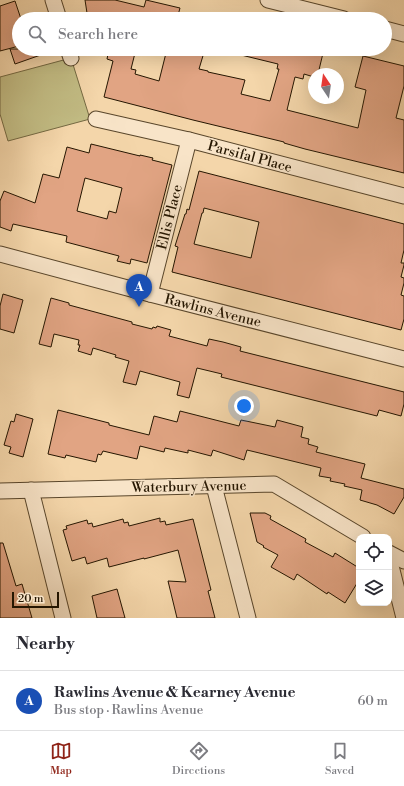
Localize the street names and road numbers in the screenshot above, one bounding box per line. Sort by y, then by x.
street label: Parsifal Place [205,137,294,177]
street label: Ellis Place [153,183,187,252]
street label: Rawlins Avenue [163,290,263,332]
street label: Waterbury Avenue [130,477,247,497]

